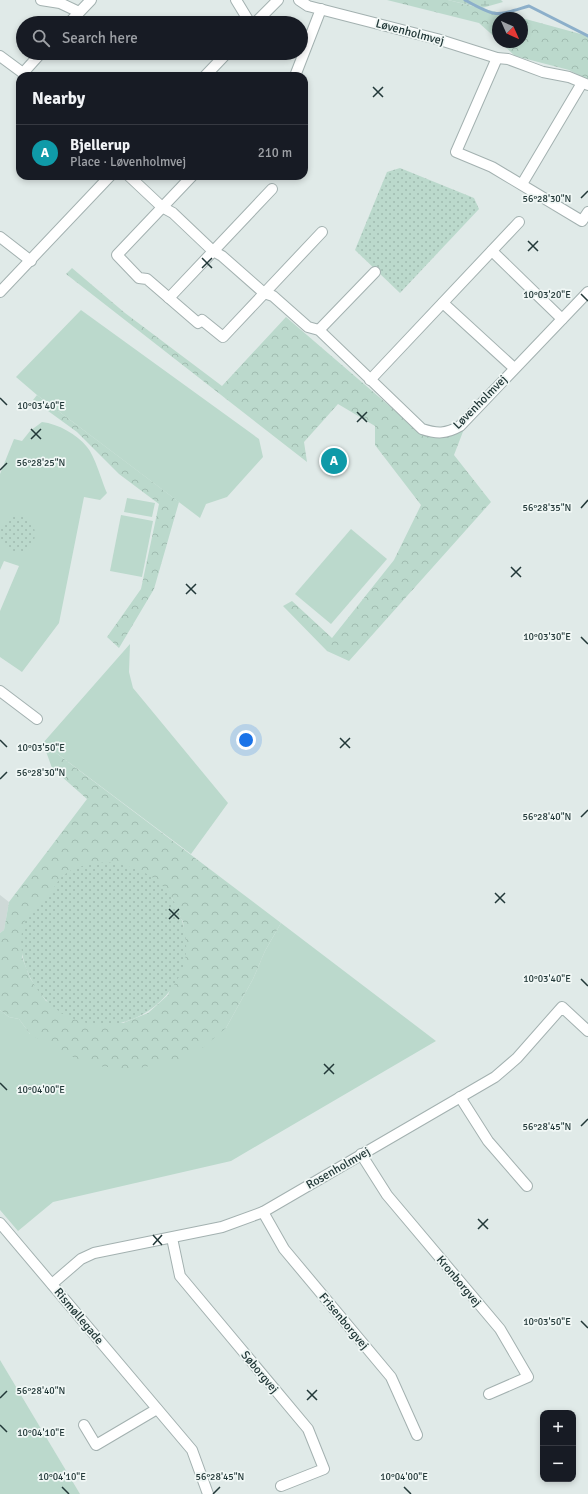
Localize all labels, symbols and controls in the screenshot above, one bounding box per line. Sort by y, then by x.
north arrow [492,12,528,48]
search box [16,16,308,60]
street label: Løvenholmvej [374,16,446,49]
icon: search [30,27,52,49]
text: Search here [62,29,138,47]
text: Nearby [32,88,85,109]
text: Bjellerup [70,136,130,154]
text: A [41,145,49,161]
text: 210 m [258,145,292,161]
text: Place · Løvenholmvej [70,154,186,170]
text: 56°28'30"N [523,193,571,205]
text: 10°03'20"E [523,289,571,301]
street label: Løvenholmvej [450,372,511,433]
text: 10°03'40"E [17,400,65,412]
pin: A [321,446,347,476]
text: 56°28'25"N [17,457,65,469]
text: 56°28'35"N [523,502,571,514]
text: 10°03'30"E [523,631,571,643]
your location [236,730,256,750]
text: 10°03'50"E [17,742,65,754]
text: 56°28'30"N [17,767,65,779]
text: 56°28'40"N [523,811,571,823]
text: 10°03'40"E [523,973,571,985]
text: 10°04'00"E [17,1084,65,1096]
text: 56°28'45"N [523,1121,571,1133]
street label: Rosenholmvej [304,1144,373,1193]
street label: Kronborgvej [433,1253,484,1310]
street label: Rismøllegade [51,1285,107,1348]
street label: Frisenborgvej [316,1290,372,1353]
text: 10°03'50"E [523,1316,571,1328]
street label: Søborgvej [238,1348,282,1397]
text: 56°28'40"N [17,1385,65,1397]
map controls [540,1410,576,1482]
button: + [540,1410,576,1446]
text: 10°04'10"E [17,1427,65,1439]
button: − [540,1446,576,1482]
text: 10°04'10"E [38,1471,86,1483]
text: 56°28'45"N [196,1471,244,1483]
text: 10°04'00"E [380,1471,428,1483]

